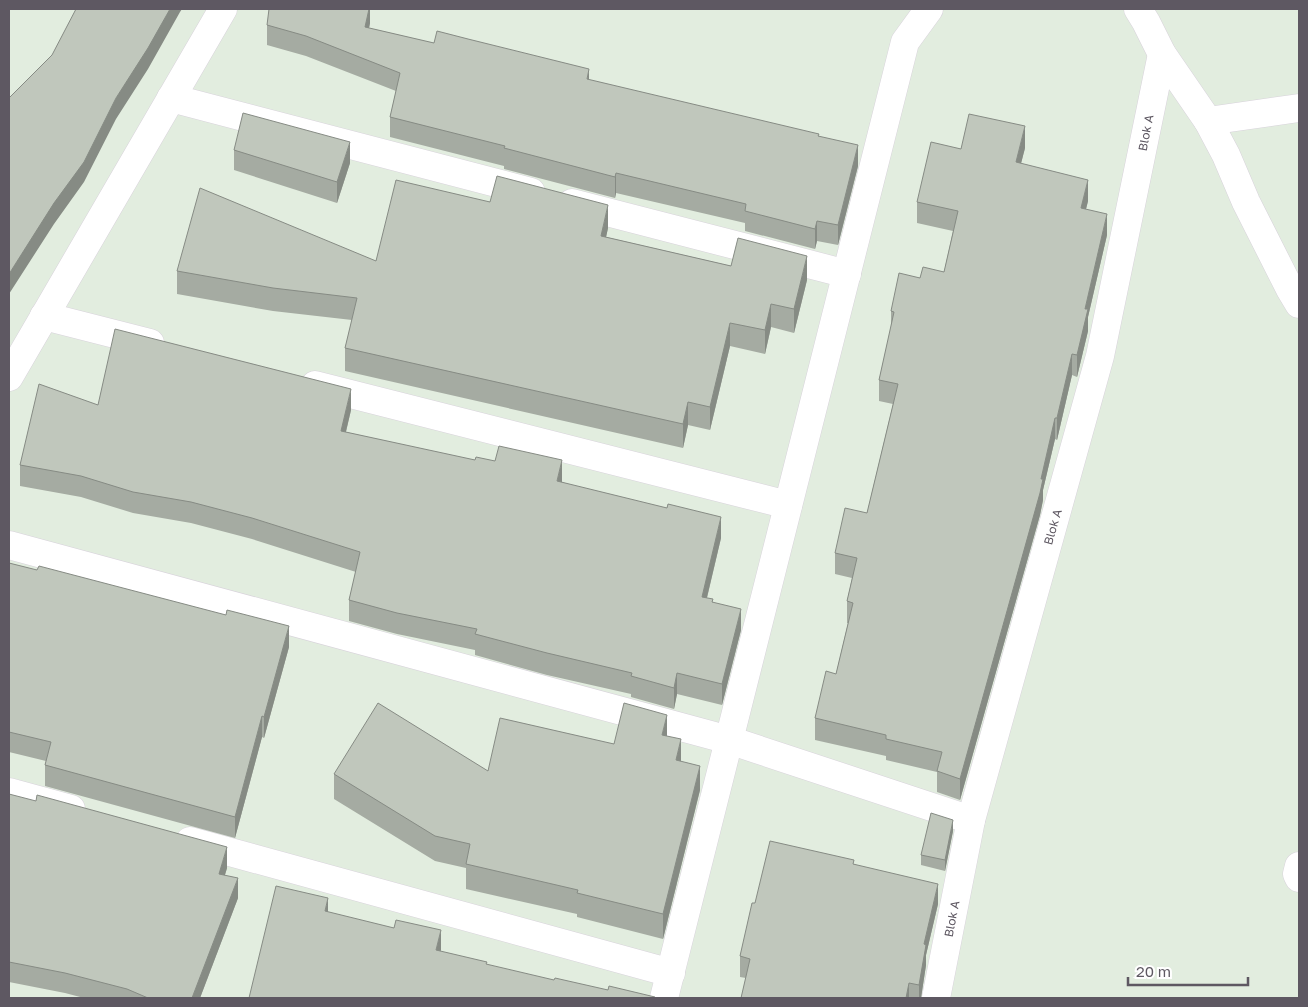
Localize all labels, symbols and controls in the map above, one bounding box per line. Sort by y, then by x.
street label: Blok A [1135,113,1156,152]
street label: Blok A [1040,507,1065,547]
street label: Blok A [941,899,962,938]
scale bar [1128,954,1248,986]
text: 20 m [1136,962,1171,980]

